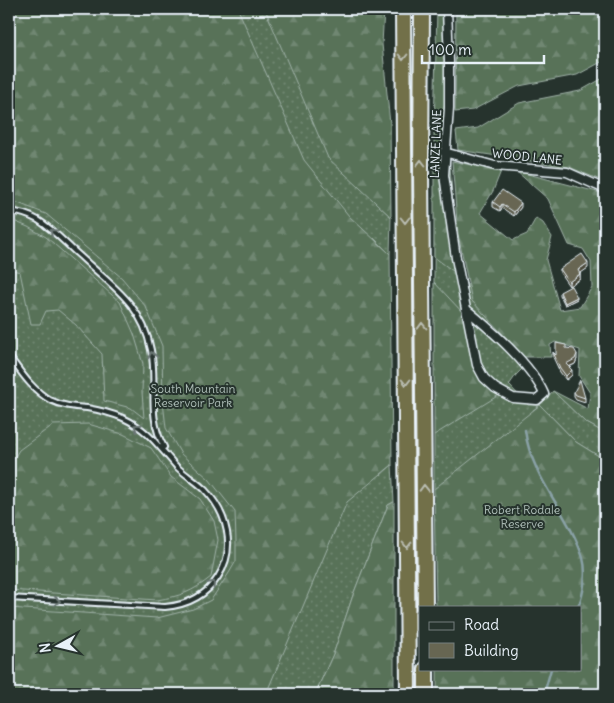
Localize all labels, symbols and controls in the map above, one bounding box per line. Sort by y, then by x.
scale bar [422,32,544,64]
text: 100 m [429,40,471,59]
one-way arrow [398,54,408,62]
street label: LANZE LANE [427,109,444,179]
street label: WOOD LANE [491,145,563,168]
one-way arrow [416,159,426,166]
one-way arrow [400,216,410,224]
one-way arrow [49,228,58,237]
one-way arrow [417,321,427,329]
one-way arrow [147,351,158,360]
one-way arrow [401,379,411,387]
park label: South Mountain Reservoir Park [150,381,236,410]
one-way arrow [134,424,143,433]
one-way arrow [419,484,429,492]
park label: Robert Rodale Reserve [484,502,560,531]
one-way arrow [402,542,412,549]
one-way arrow [207,580,216,589]
one-way arrow [54,596,62,607]
legend [419,606,582,670]
text: Road [464,615,499,634]
north arrow [32,620,82,670]
text: Building [464,641,519,660]
text: N [36,642,55,654]

